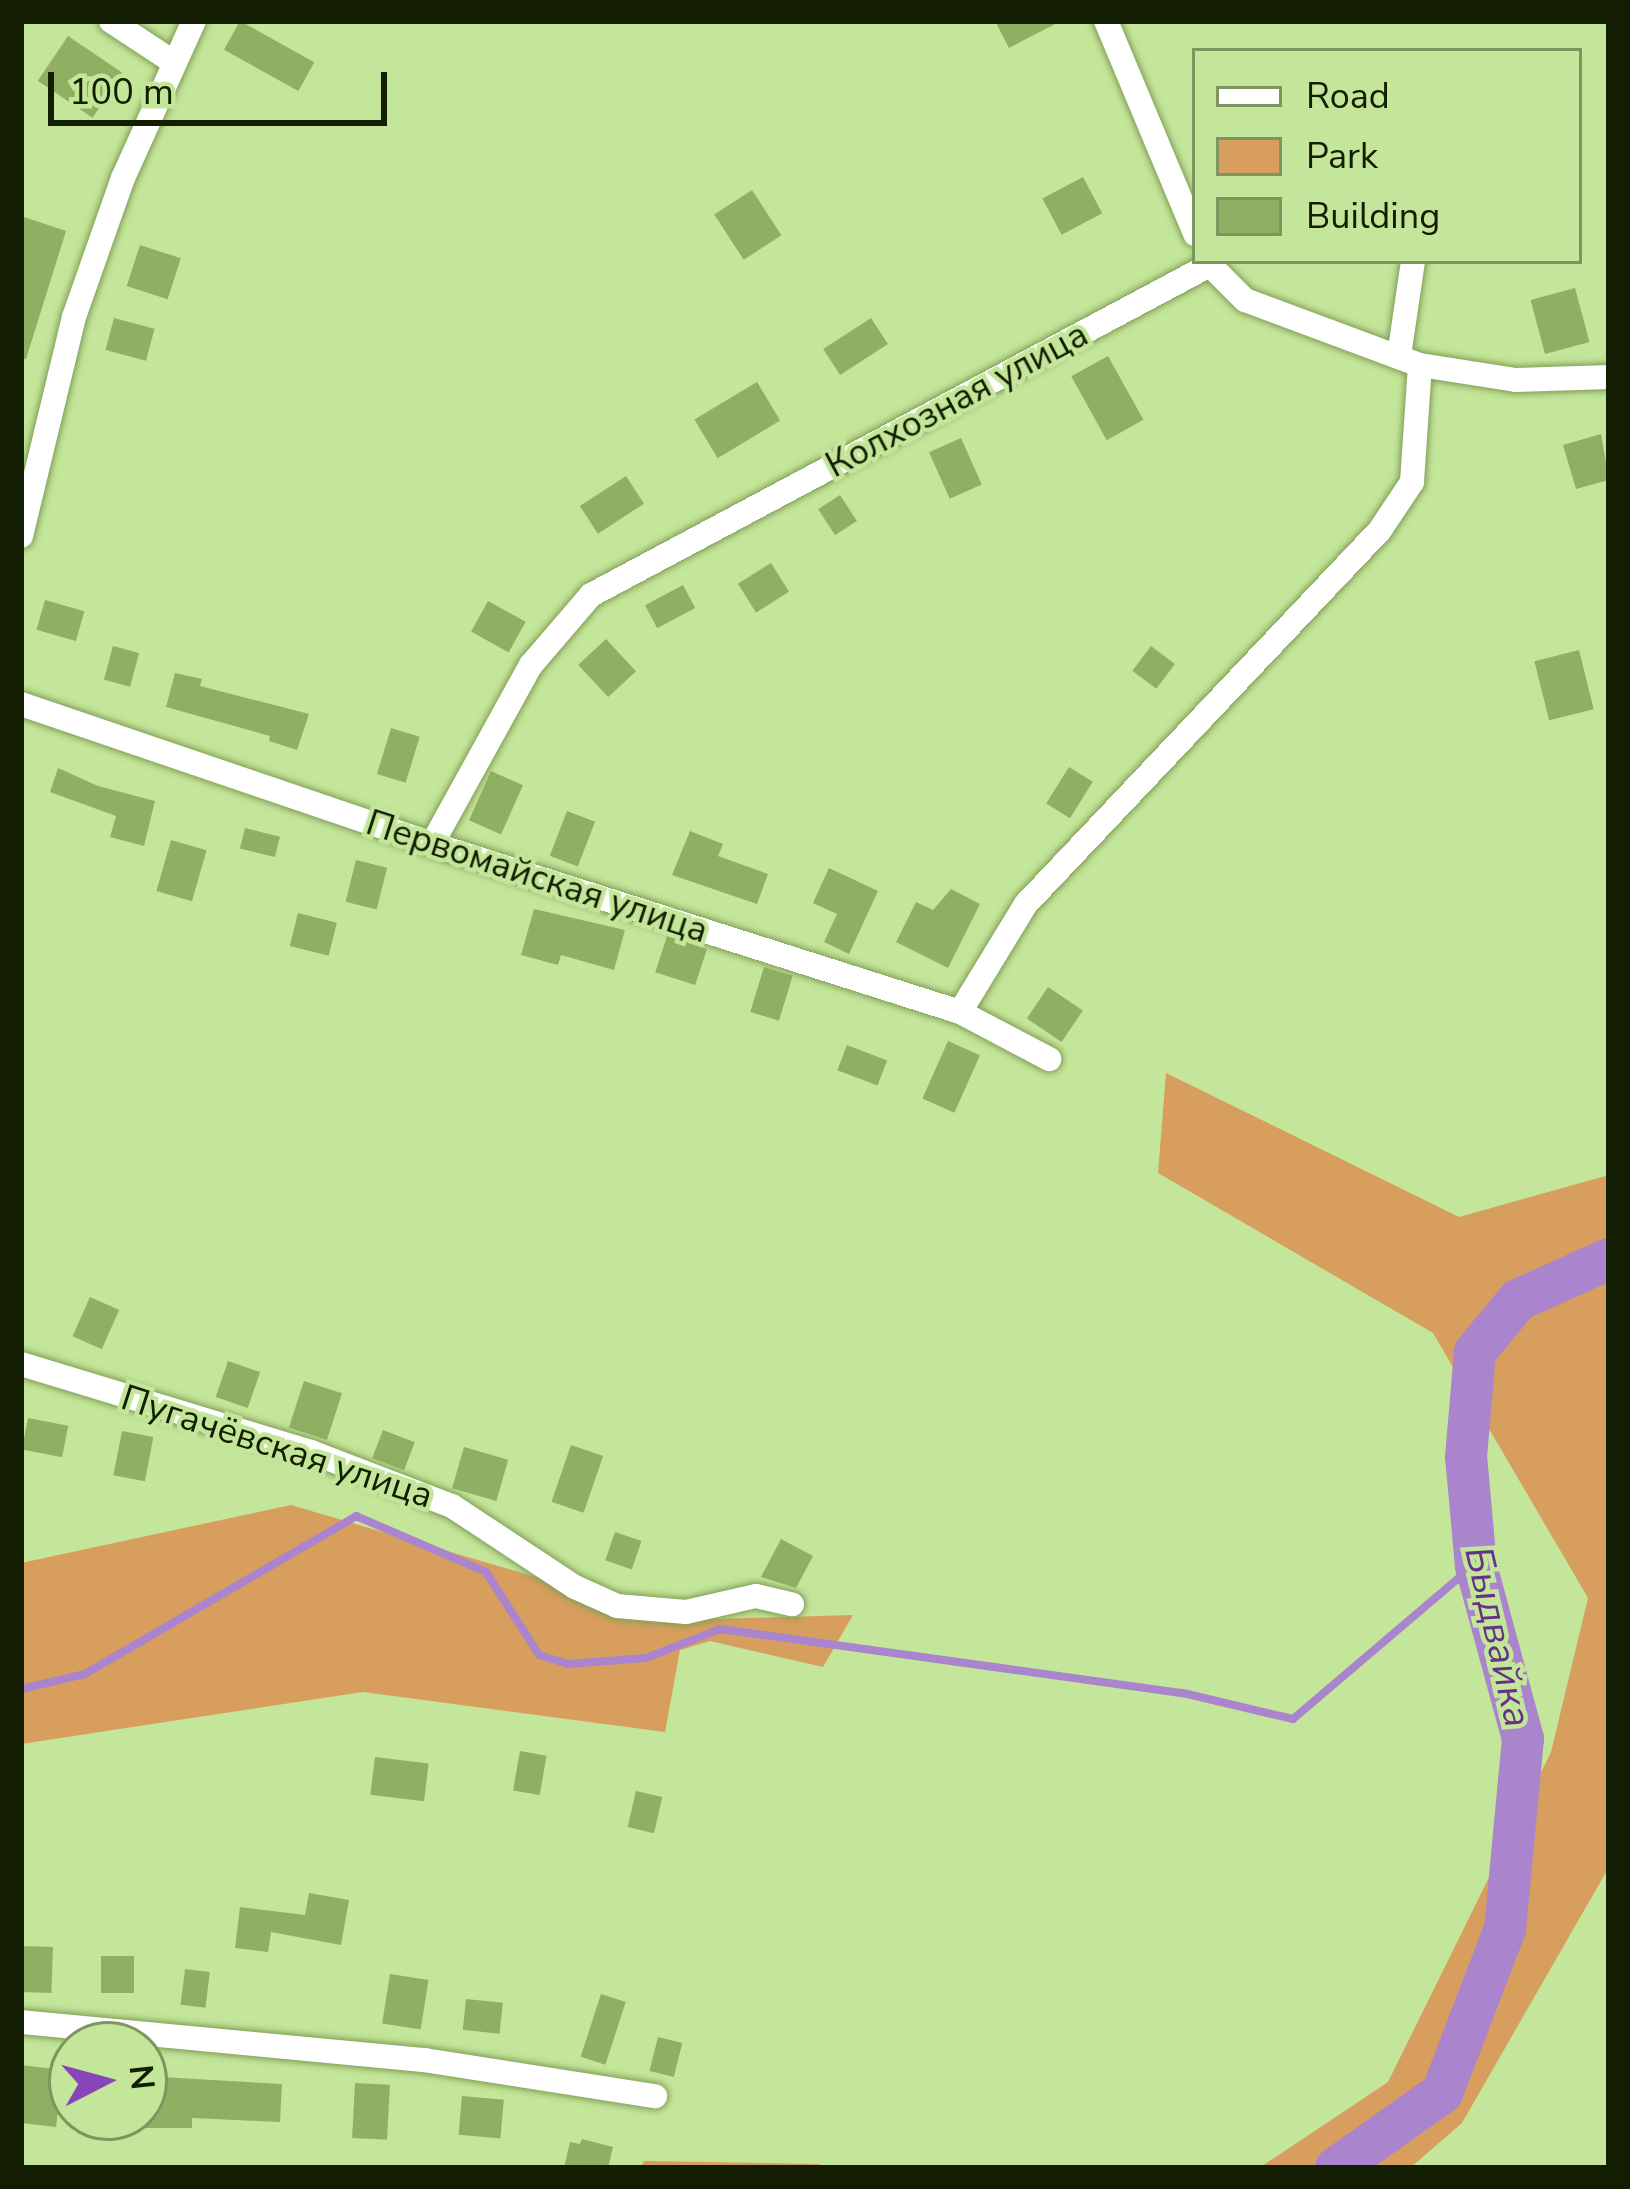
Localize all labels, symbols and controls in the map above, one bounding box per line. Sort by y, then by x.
scale bar [54,48,393,122]
legend [1192,48,1582,264]
text: 100 m [69,68,174,117]
text: Road [1306,72,1390,121]
text: Park [1306,132,1378,181]
text: Building [1306,192,1440,241]
street label: Колхозная улица [819,313,1095,487]
street label: Первомайская улица [361,801,713,953]
street label: Пугачёвская улица [116,1376,438,1518]
water label: Быдвайка [1454,1542,1540,1732]
north arrow [48,2021,168,2141]
text: N [118,2063,165,2092]

